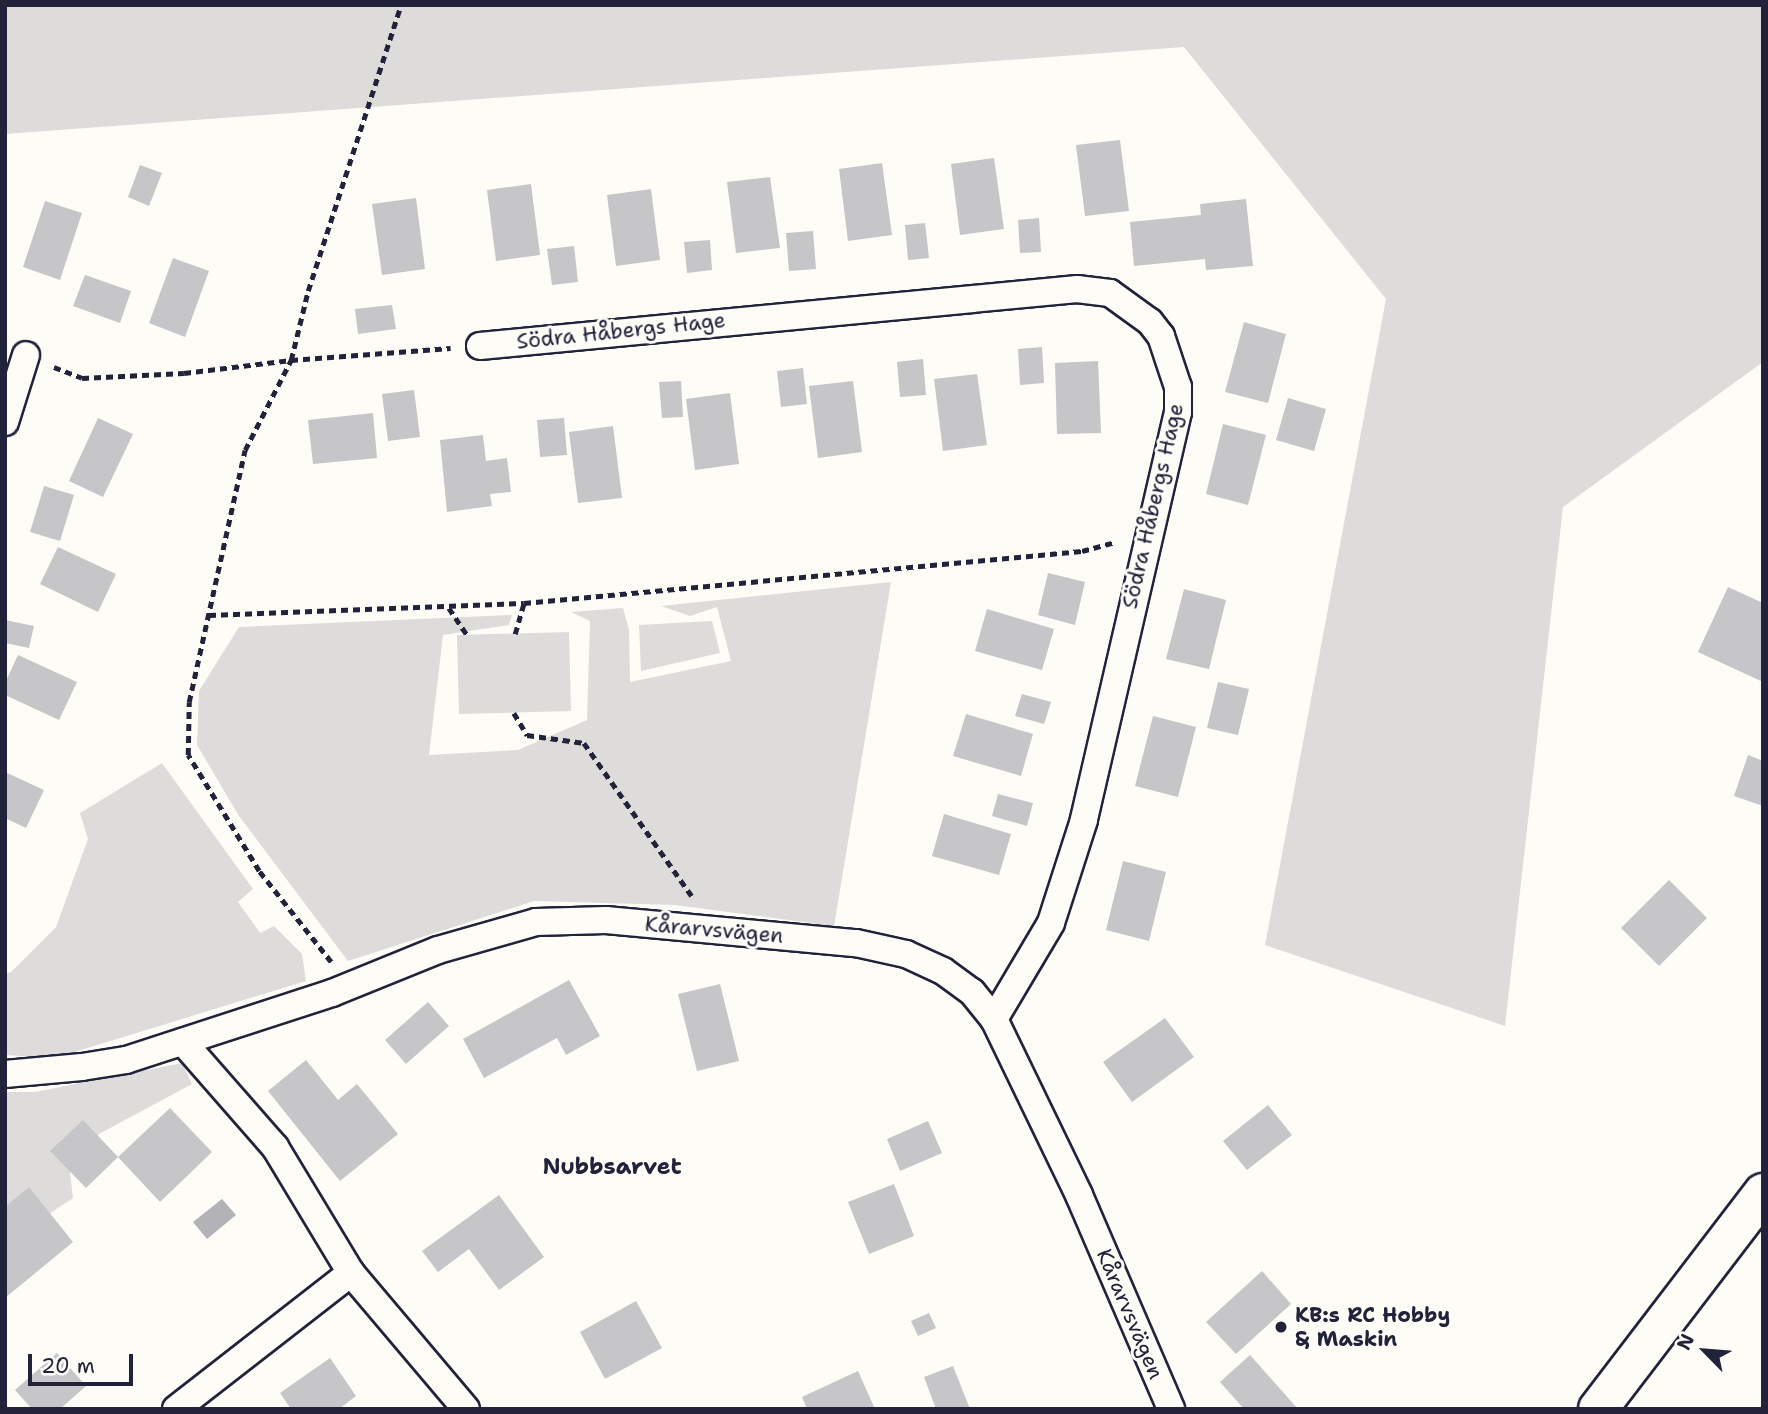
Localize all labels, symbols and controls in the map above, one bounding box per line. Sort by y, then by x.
street label: Södra Håbergs Hage [515,307,727,355]
street label: Södra Håbergs Hage [1117,401,1189,611]
street label: Kårarvsvägen [644,911,784,949]
district label: Nubbsarvet [542,1152,682,1180]
street label: Kårarvsvägen [1091,1245,1169,1383]
place label: KB:s RC Hobby & Maskin [1295,1302,1450,1352]
north arrow [1670,1316,1740,1386]
marker: KB:s RC Hobby & Maskin [1273,1319,1289,1335]
text: N [1671,1330,1700,1354]
scale bar [32,1340,136,1384]
text: 20 m [41,1352,95,1380]

